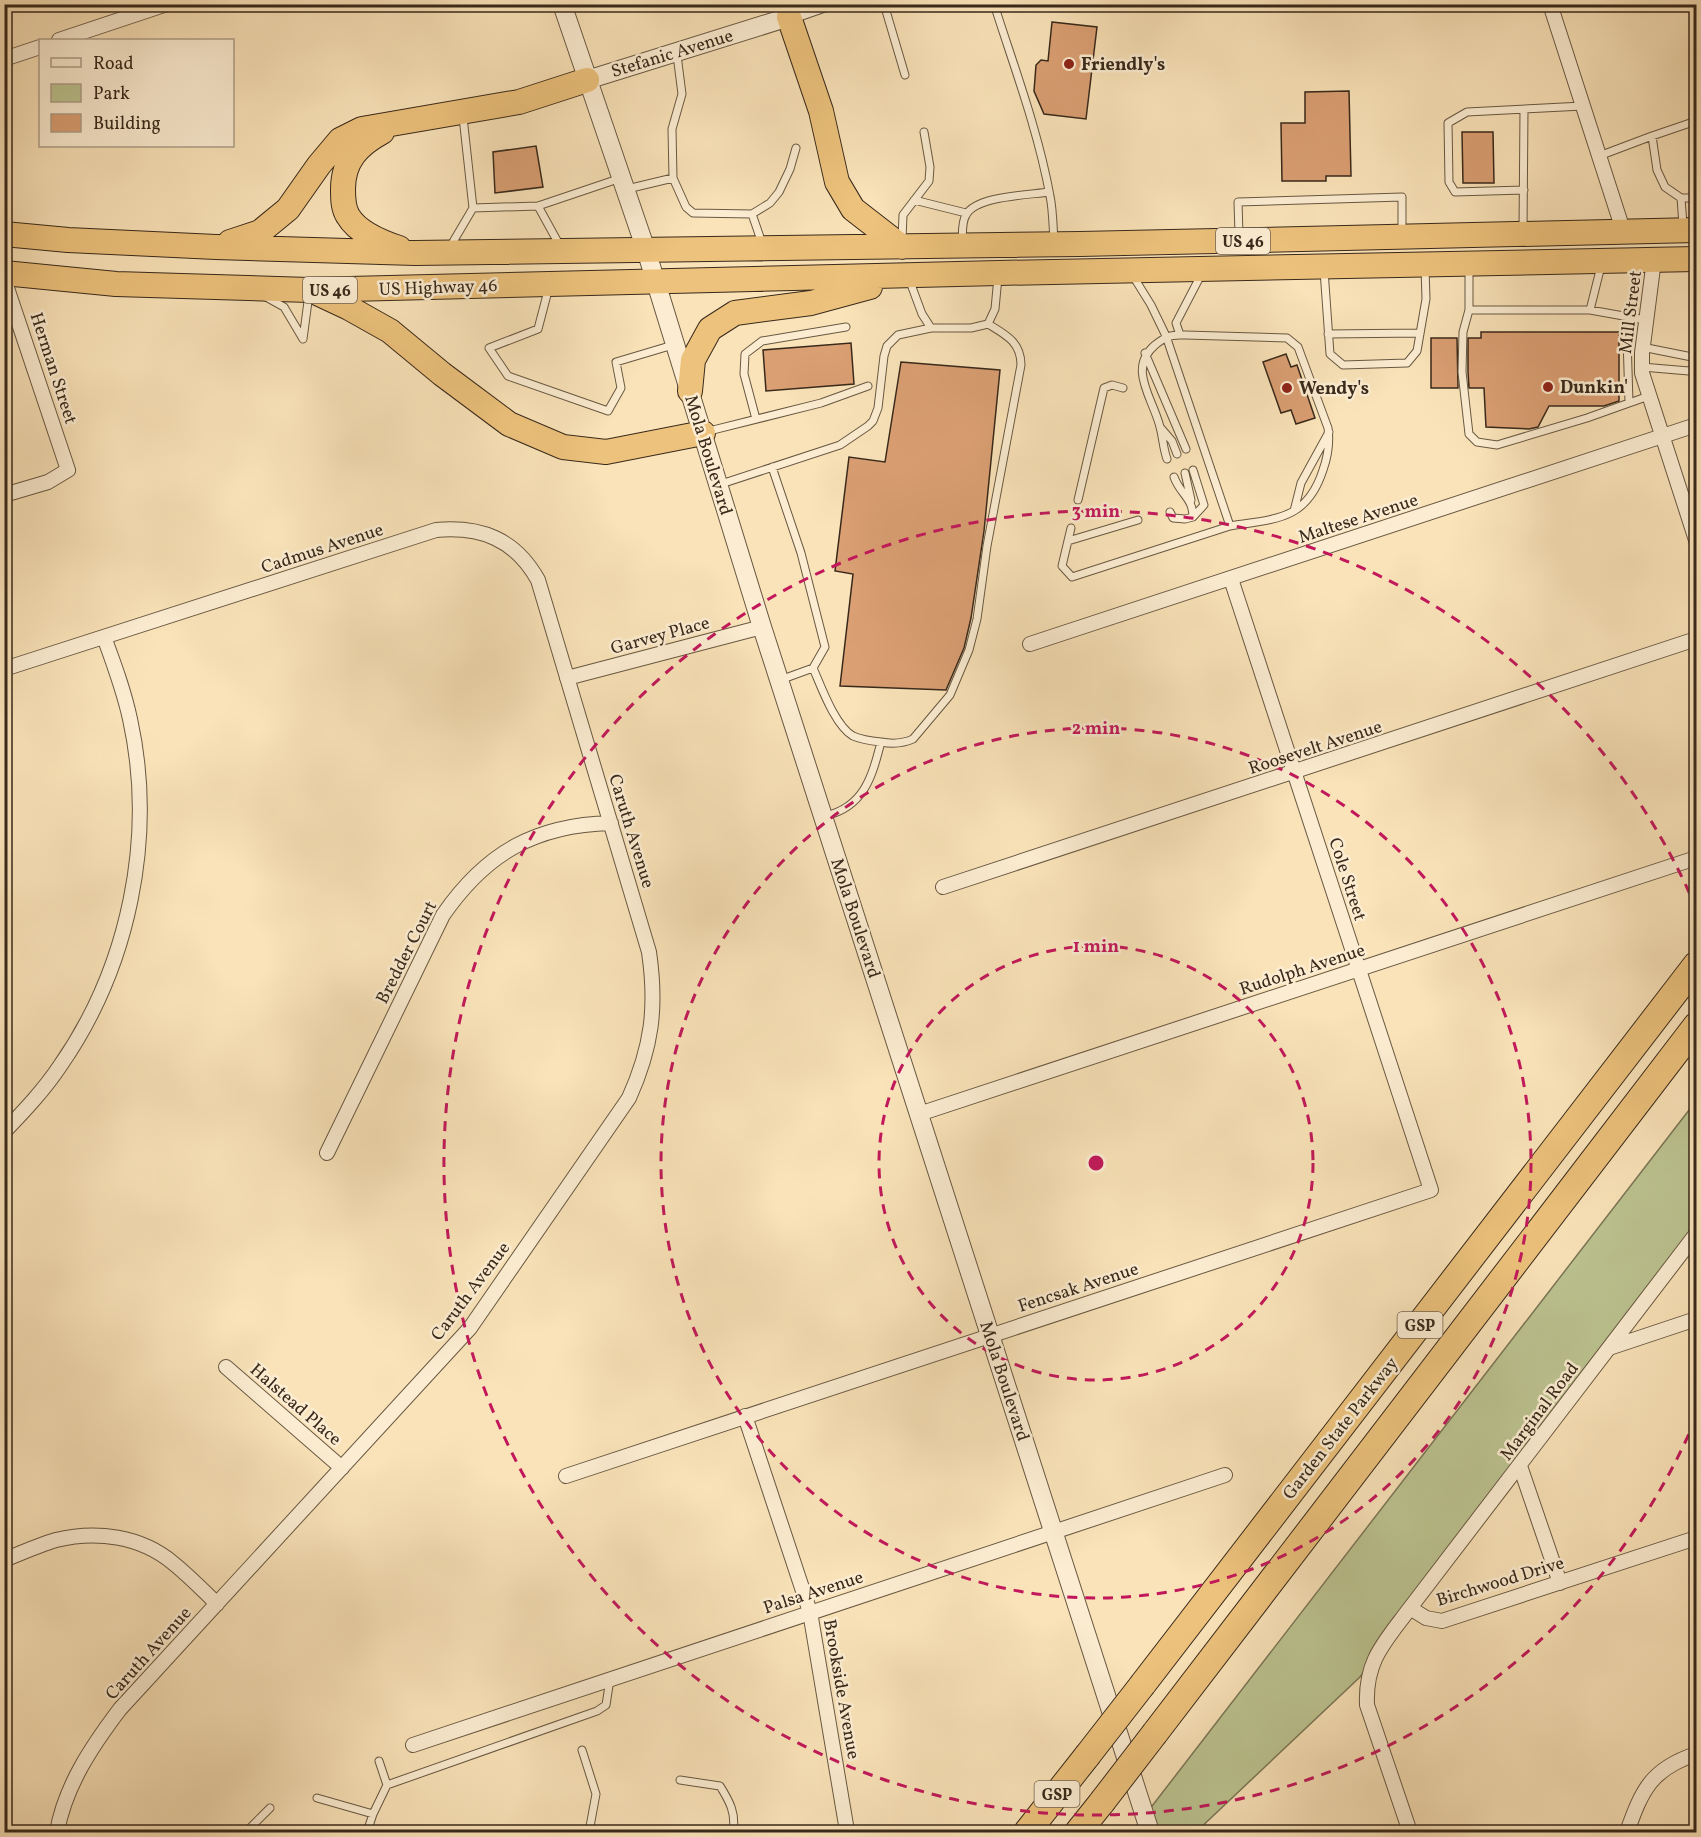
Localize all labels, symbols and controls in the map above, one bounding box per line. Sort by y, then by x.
street label: Stefanic Avenue [608,24,737,85]
legend [39,39,234,147]
text: Road [93,52,134,77]
place label: Friendly's [1081,53,1165,78]
marker: Friendly's [1062,57,1076,71]
text: Park [93,82,130,107]
text: Building [93,112,161,137]
road number: US 46 [1216,228,1270,254]
street label: Mill Street [1614,269,1649,355]
street label: US Highway 46 [378,274,498,303]
road number: US 46 [303,277,357,303]
street label: Herman Street [23,309,82,428]
place label: Dunkin' [1560,376,1628,401]
place label: Wendy's [1299,377,1369,402]
marker: Dunkin' [1541,380,1555,394]
marker: Wendy's [1280,381,1294,395]
street label: Mola Boulevard [677,392,738,519]
street label: Maltese Avenue [1295,488,1422,551]
text: 3 min [1072,500,1120,525]
street label: Cadmus Avenue [258,518,387,581]
street label: Garvey Place [608,611,713,662]
street label: Roosevelt Avenue [1245,715,1386,782]
text: 2 min [1072,717,1120,742]
street label: Caruth Avenue [601,771,660,891]
street label: Cole Street [1321,835,1372,924]
street label: Mola Boulevard [823,855,886,982]
street label: Bredder Court [371,897,444,1009]
text: 1 min [1073,935,1119,960]
street label: Rudolph Avenue [1236,938,1368,1003]
centre of rings [1086,1153,1106,1173]
street label: Caruth Avenue [426,1237,517,1347]
street label: Fencsak Avenue [1015,1257,1142,1320]
road number: GSP [1398,1312,1442,1338]
street label: Mola Boulevard [972,1318,1035,1445]
street label: Garden State Parkway [1278,1352,1405,1505]
street label: Halstead Place [244,1358,346,1452]
street label: Marginal Road [1495,1358,1585,1466]
street label: Birchwood Drive [1433,1551,1567,1614]
street label: Palsa Avenue [760,1565,867,1621]
street label: Caruth Avenue [100,1602,198,1706]
street label: Brookside Avenue [816,1617,865,1761]
road number: GSP [1034,1781,1080,1807]

